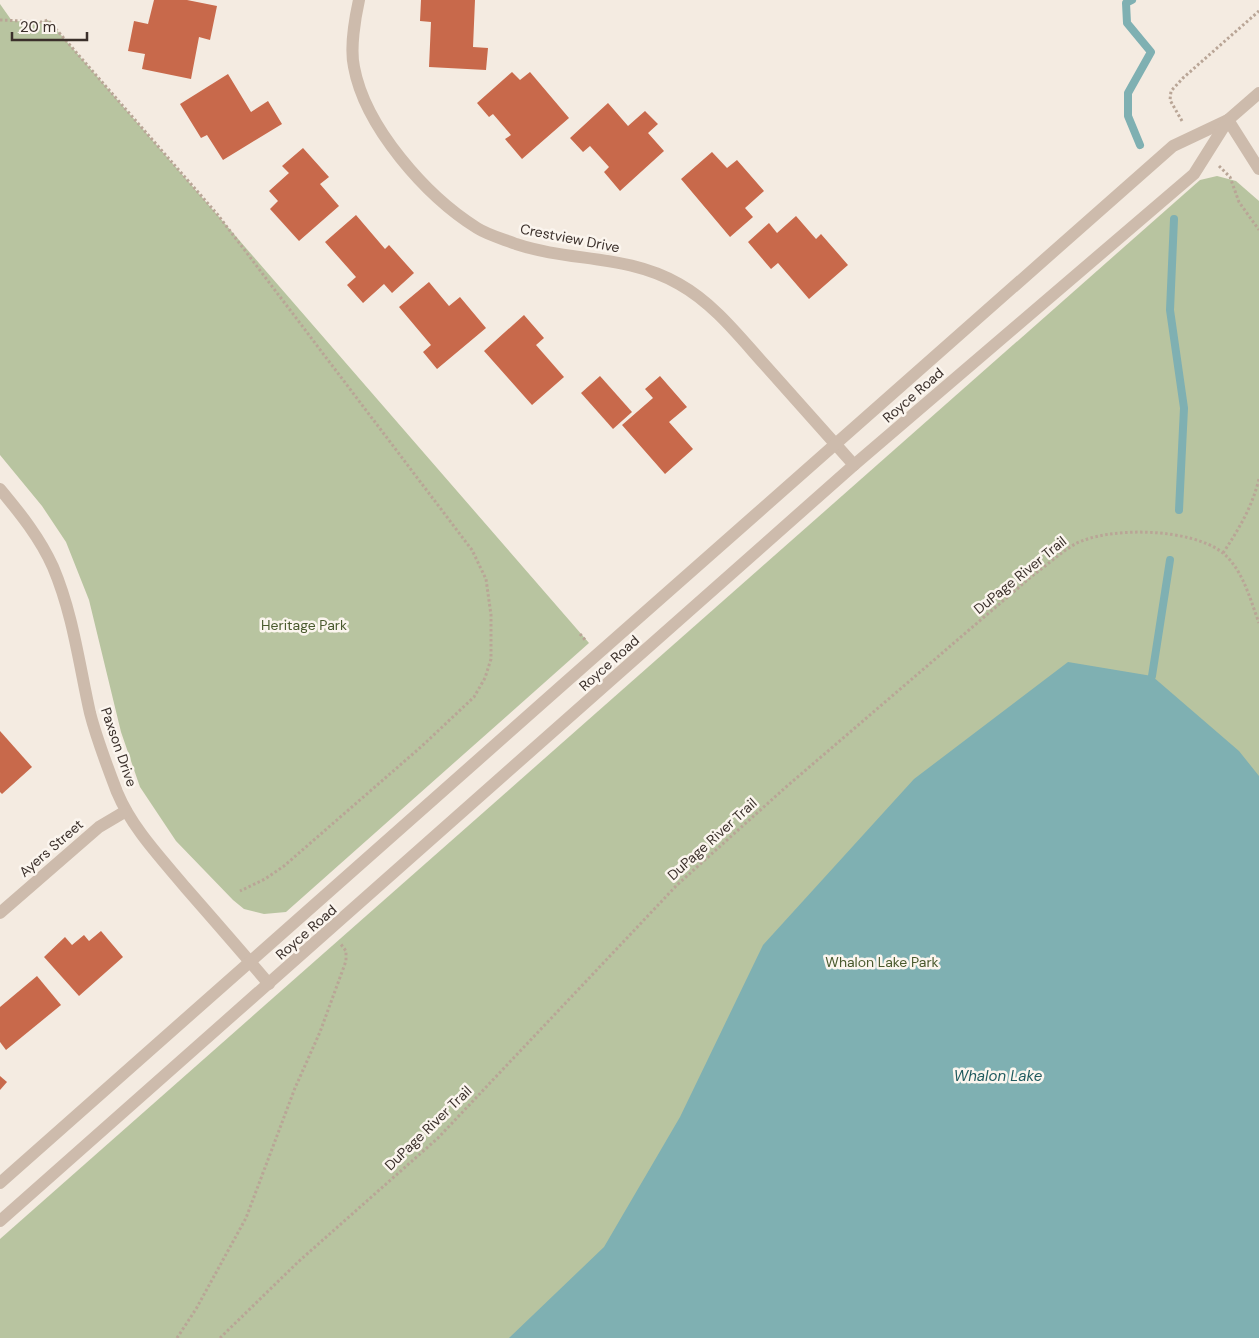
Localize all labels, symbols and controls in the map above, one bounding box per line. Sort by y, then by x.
scale bar [12,10,88,42]
text: 20 m [20,17,56,37]
street label: Crestview Drive [519,220,621,256]
street label: Royce Road [879,364,947,426]
street label: DuPage River Trail [970,532,1070,618]
park label: Heritage Park [261,616,347,634]
street label: Royce Road [575,631,643,695]
street label: Paxson Drive [97,705,141,789]
street label: DuPage River Trail [664,794,760,884]
street label: Ayers Street [15,815,87,881]
street label: Royce Road [272,901,340,963]
park label: Whalon Lake Park [825,953,939,971]
water label: Whalon Lake [954,1066,1043,1086]
street label: DuPage River Trail [381,1082,475,1174]

